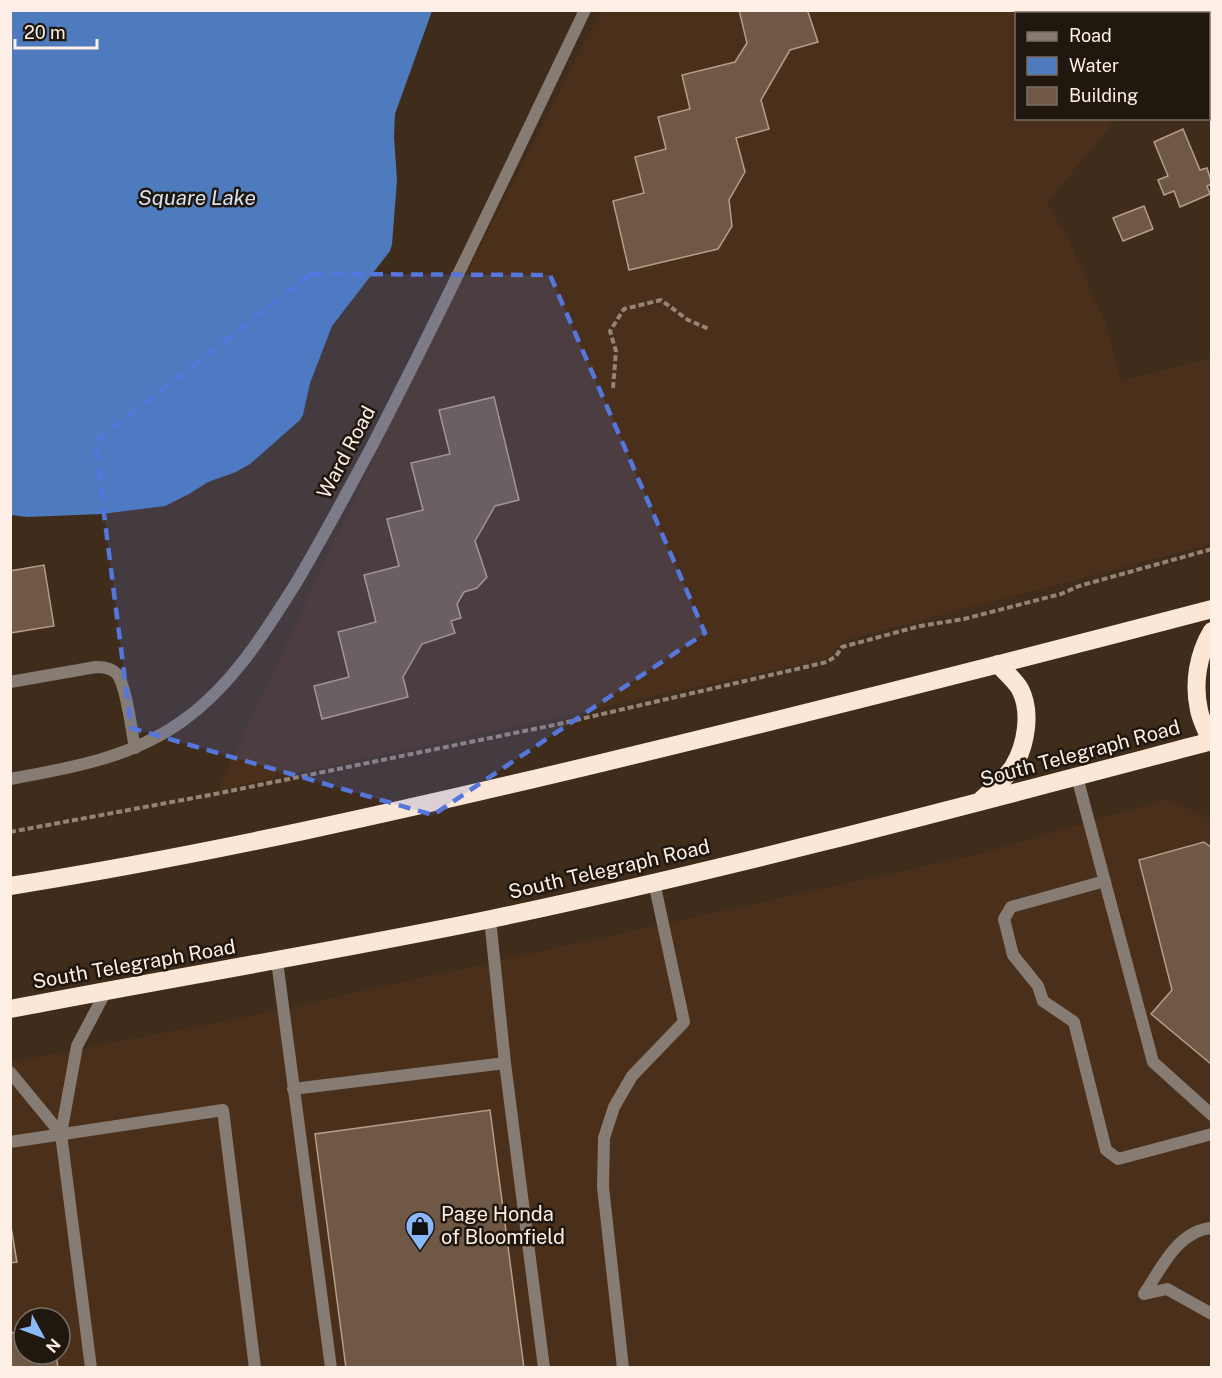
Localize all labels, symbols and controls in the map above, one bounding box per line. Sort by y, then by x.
scale bar [15,12,98,50]
legend [1015,12,1210,120]
text: 20 m [24,22,66,43]
text: Road [1069,25,1112,46]
text: Water [1069,55,1119,76]
text: Building [1069,85,1138,106]
water label: Square Lake [138,185,256,210]
street label: Ward Road [312,402,380,502]
street label: South Telegraph Road [978,715,1182,791]
street label: South Telegraph Road [506,834,712,904]
street label: South Telegraph Road [31,934,237,994]
place label: Page Honda of Bloomfield [441,1202,565,1249]
shop icon: Page Honda of Bloomfield [404,1210,436,1252]
north arrow [12,1306,72,1366]
text: N [42,1335,64,1356]

